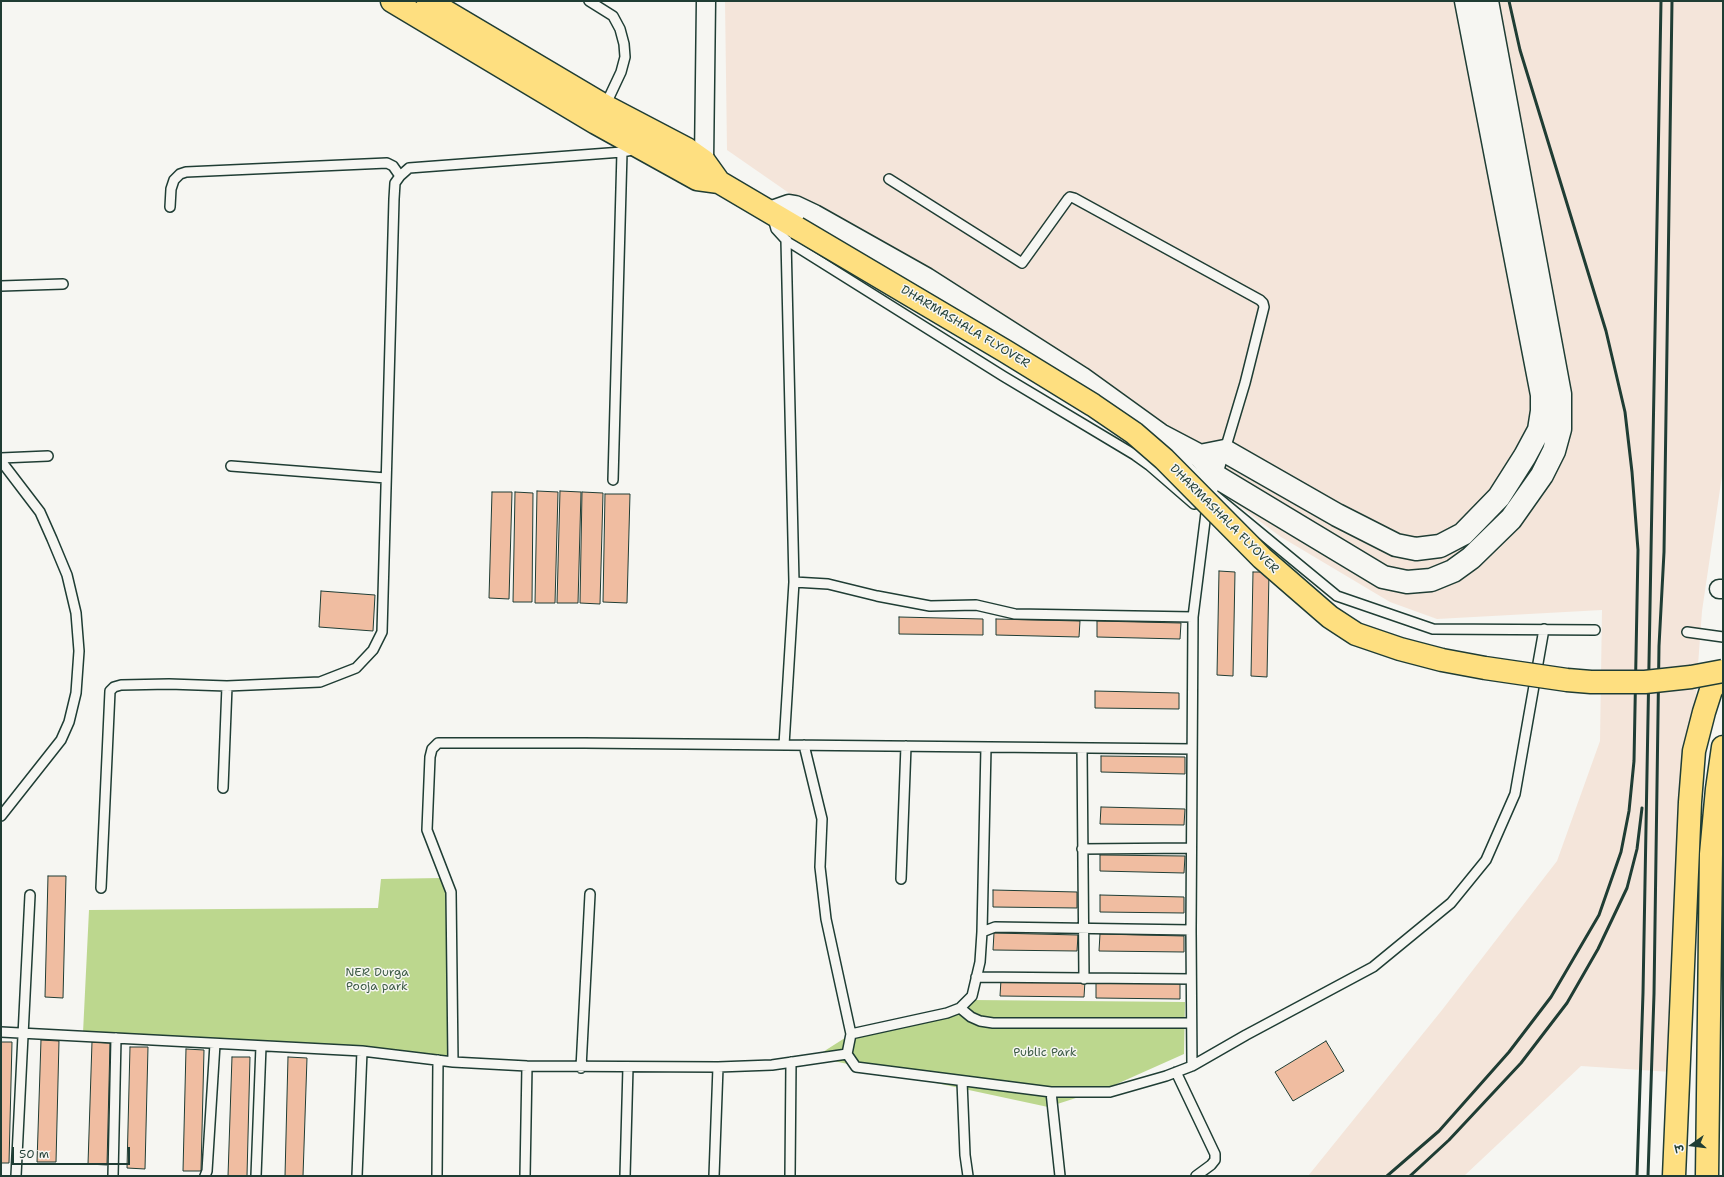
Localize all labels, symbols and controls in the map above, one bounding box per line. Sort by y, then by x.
street label: DHARMASHALA FLYOVER [898,283,1032,371]
street label: DHARMASHALA FLYOVER [1167,462,1281,576]
park label: NER Durga Pooja park [345,966,409,994]
park label: Public Park [1013,1046,1077,1060]
north arrow [1672,1125,1712,1165]
scale bar [14,1139,132,1165]
text: उ [1672,1143,1688,1153]
text: 50 m [19,1146,49,1162]

